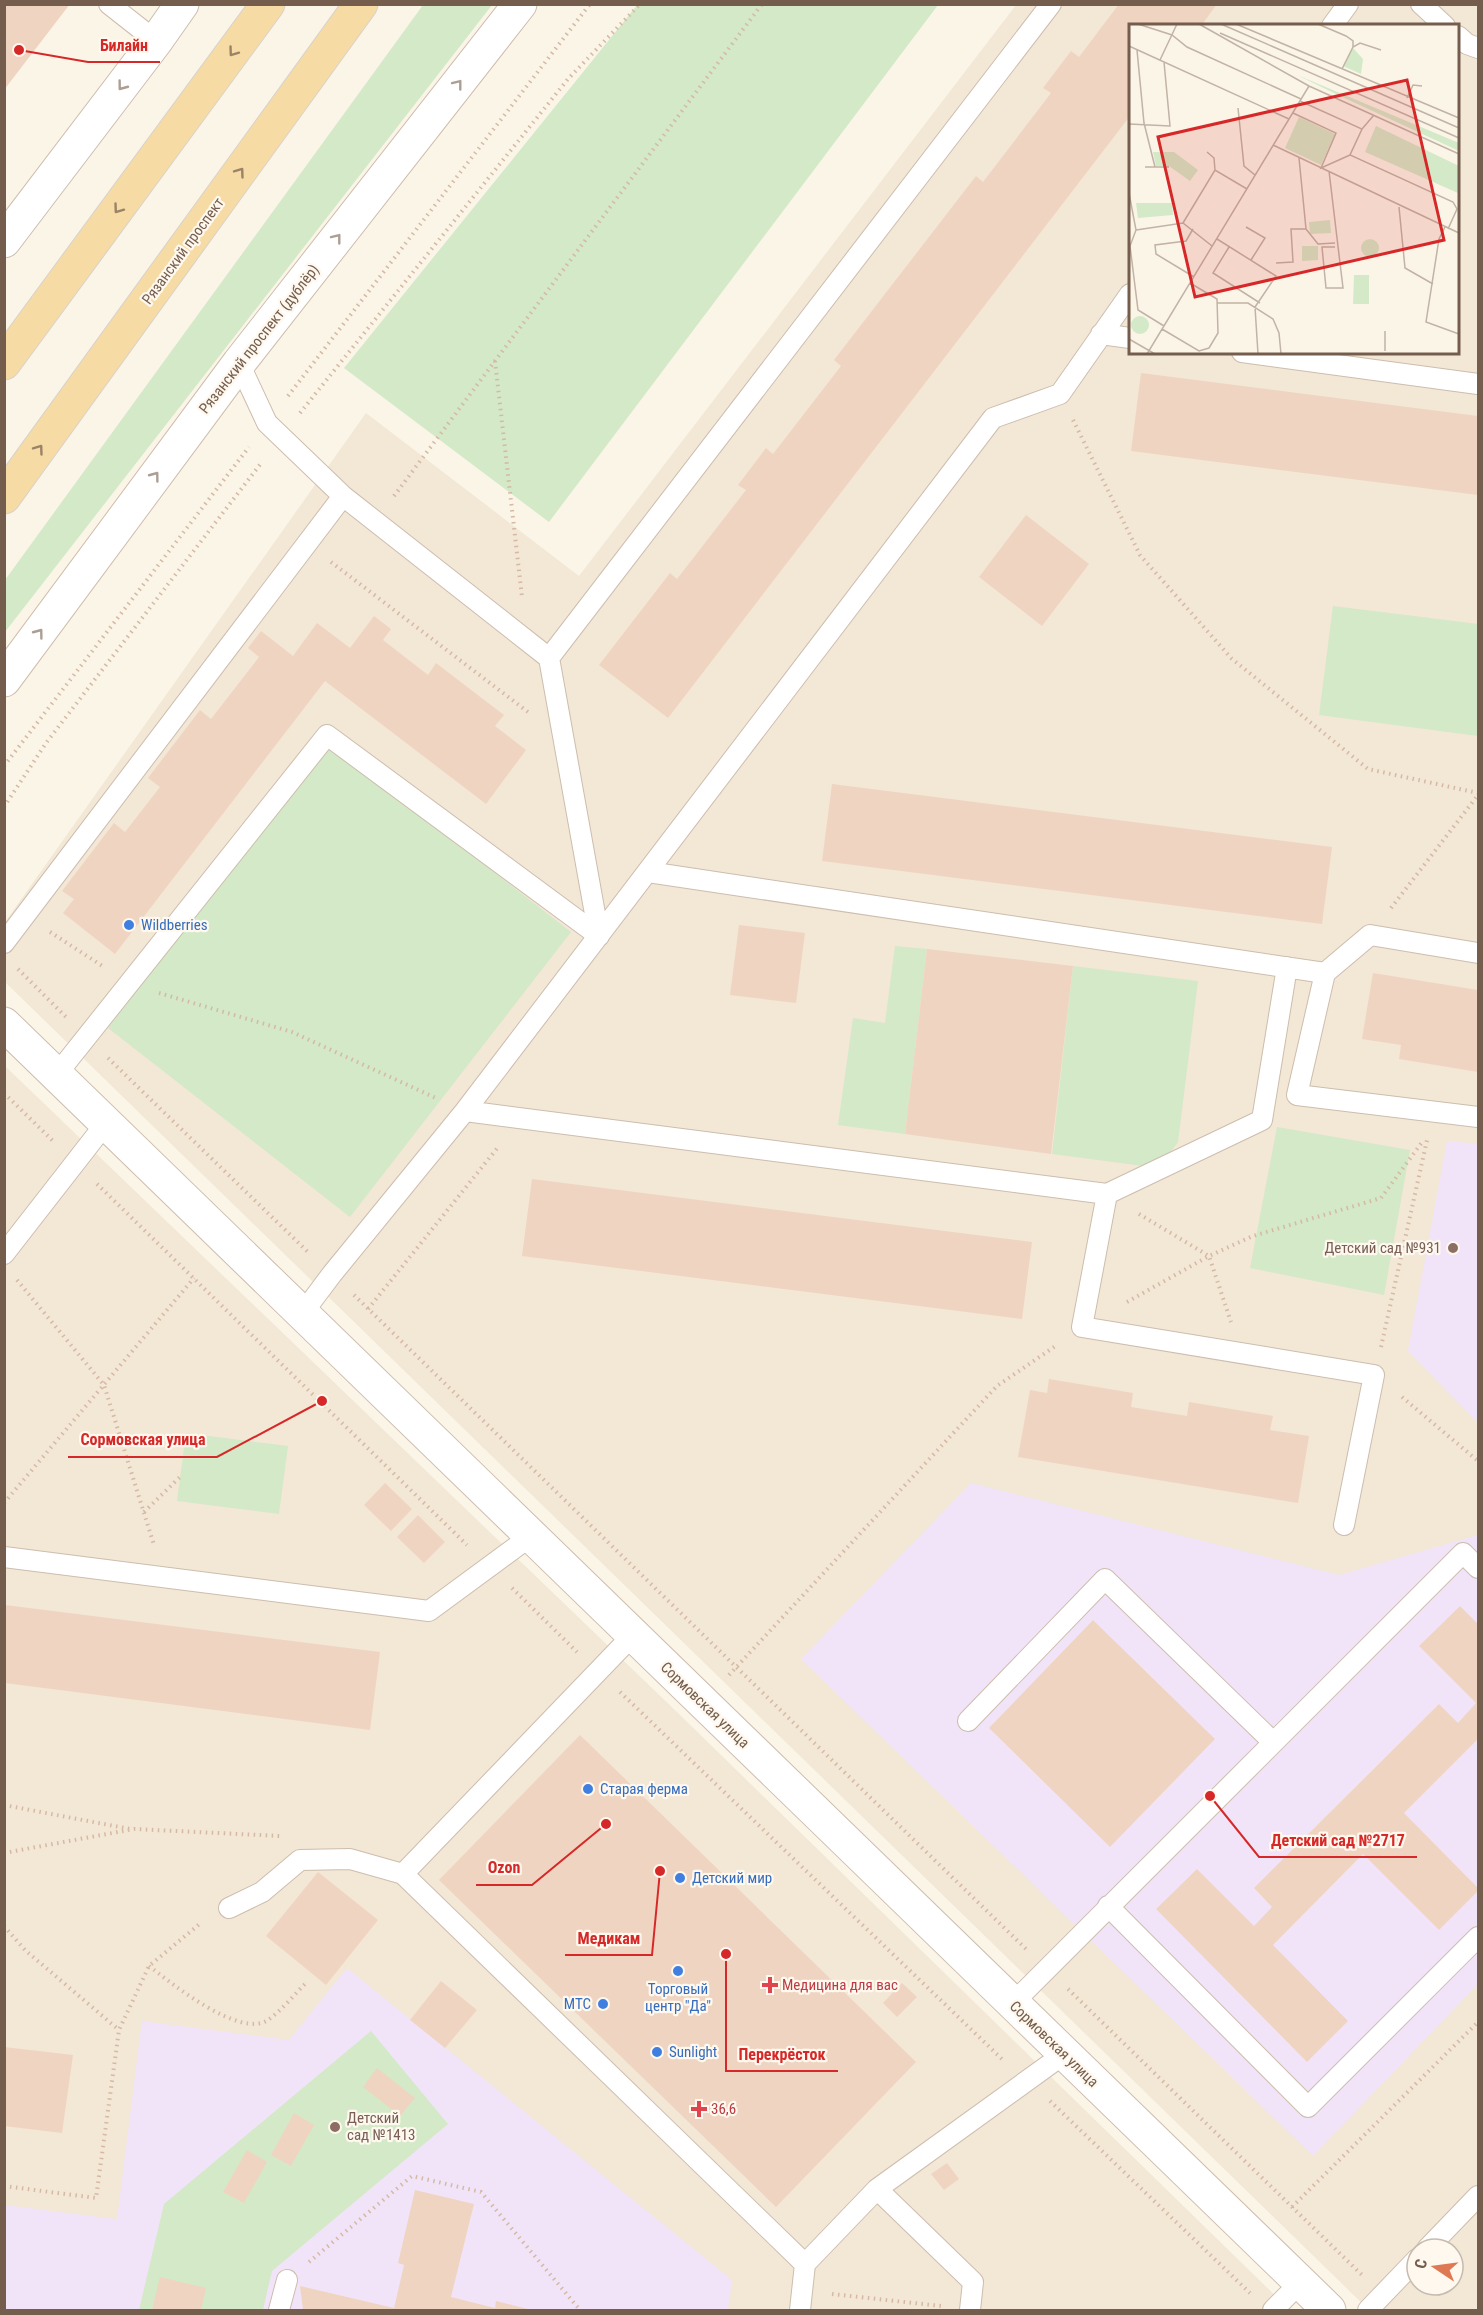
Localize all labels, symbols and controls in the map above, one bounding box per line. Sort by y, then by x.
inset map [1129,24,1459,354]
callout: Билайн [88,28,160,62]
text: Билайн [100,36,148,55]
one-way arrow [229,45,240,56]
one-way arrow [119,79,130,90]
one-way arrow [450,80,461,91]
one-way arrow [232,168,243,179]
street label: Рязанский проспект [138,194,228,308]
one-way arrow [114,202,125,213]
one-way arrow [330,233,341,244]
street label: Рязанский проспект (дублёр) [195,261,323,417]
one-way arrow [32,445,43,456]
one-way arrow [148,472,159,483]
one-way arrow [32,628,43,639]
place label: Wildberries [141,916,208,934]
marker: Wildberries [122,918,136,932]
place label: Детский сад №931 [1324,1239,1441,1257]
marker: Детский сад №931 [1446,1241,1460,1255]
callout: Сормовская улица [68,1423,217,1457]
text: Сормовская улица [80,1430,206,1449]
street label: Сормовская улица [657,1658,753,1752]
place label: Старая ферма [600,1780,688,1798]
marker: Старая ферма [581,1782,595,1796]
callout: Детский сад №2717 [1259,1823,1417,1857]
text: Детский сад №2717 [1271,1831,1405,1850]
callout: Ozon [476,1851,532,1885]
text: Ozon [488,1858,520,1877]
place label: Детский мир [692,1869,772,1887]
marker: Детский мир [673,1871,687,1885]
callout: Медикам [565,1921,652,1955]
text: Медикам [578,1929,640,1948]
marker: Торговый центр "Да" [671,1964,685,1978]
place label: Медицина для вас [782,1976,898,1994]
marker: Медицина для вас [763,1978,777,1992]
place label: Торговый центр "Да" [645,1980,711,2015]
place label: МТС [564,1995,591,2013]
marker: МТС [596,1997,610,2011]
street label: Сормовская улица [1006,1997,1102,2091]
callout: Перекрёсток [726,2037,838,2071]
place label: Sunlight [669,2043,717,2061]
marker: Sunlight [650,2045,664,2059]
text: Перекрёсток [738,2045,826,2064]
place label: 36,6 [711,2100,736,2118]
marker: 36,6 [692,2102,706,2116]
place label: Детский сад №1413 [347,2109,416,2144]
marker: Детский сад №1413 [328,2120,342,2134]
north arrow [1405,2237,1465,2297]
text: С [1411,2257,1431,2270]

